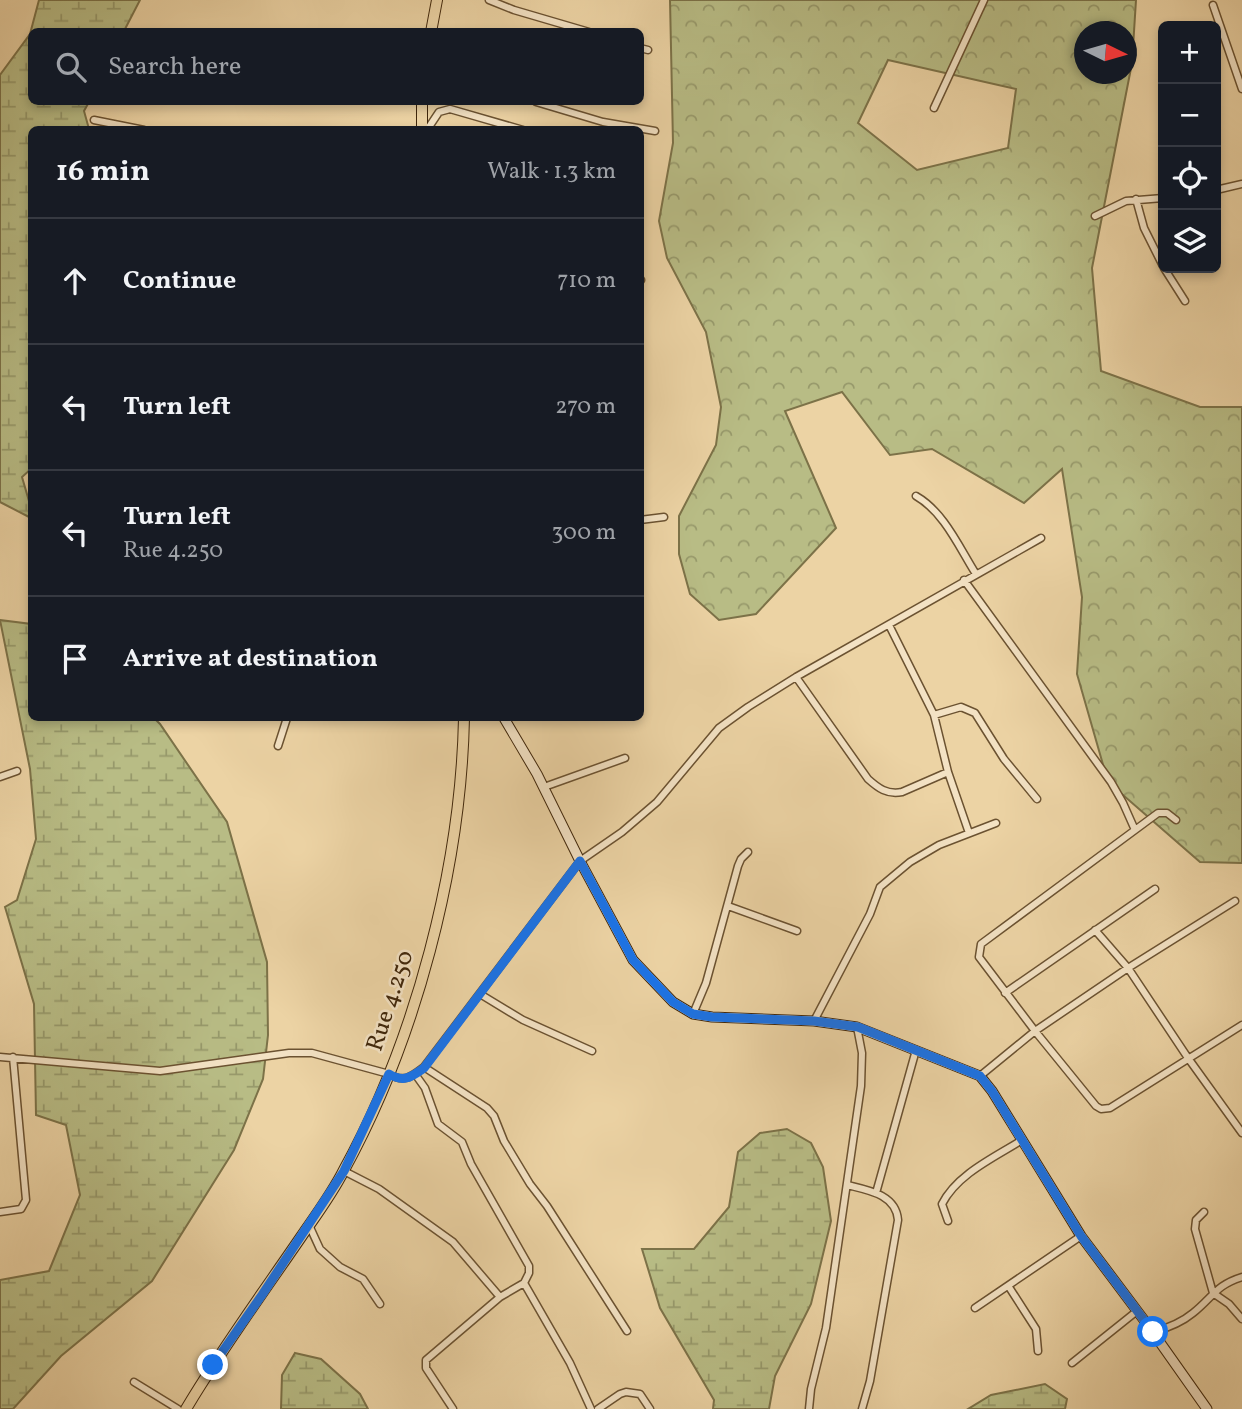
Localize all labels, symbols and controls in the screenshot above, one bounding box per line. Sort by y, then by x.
north arrow [1074,21,1137,84]
map controls [1158,21,1221,273]
button: + [1158,21,1221,84]
search box [28,28,644,105]
icon: search [52,48,90,86]
text: Search here [108,49,241,85]
button: − [1158,84,1221,147]
button: locate [1158,147,1221,210]
text: 16 min [56,151,150,193]
text: Walk · 1.3 km [487,156,616,188]
button: layers [1158,210,1221,273]
icon: ahead [56,262,94,300]
text: Continue [123,263,236,299]
text: 710 m [557,265,616,297]
icon: left [56,388,94,426]
text: Turn left [123,389,231,425]
text: 270 m [555,391,616,423]
text: Turn left [123,499,231,535]
icon: left [56,514,94,552]
text: 300 m [552,517,616,549]
text: Rue 4.250 [123,535,223,567]
icon: arrive [56,640,94,678]
text: Arrive at destination [123,641,378,677]
street label: Rue 4.250 [359,946,423,1056]
route start [1137,1316,1168,1347]
route end [197,1349,228,1380]

